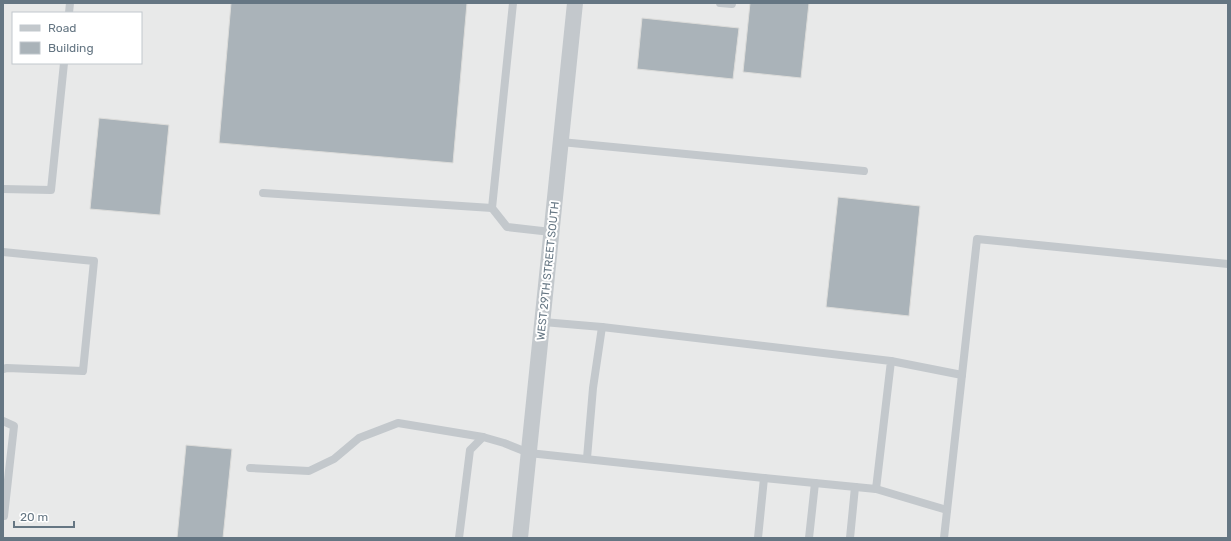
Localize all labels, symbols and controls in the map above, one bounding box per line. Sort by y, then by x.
legend [12,12,142,64]
text: Road [48,21,76,35]
text: Building [48,41,94,55]
street label: WEST 29TH STREET SOUTH [534,201,562,341]
scale bar [14,503,74,529]
text: 20 m [20,510,48,524]

